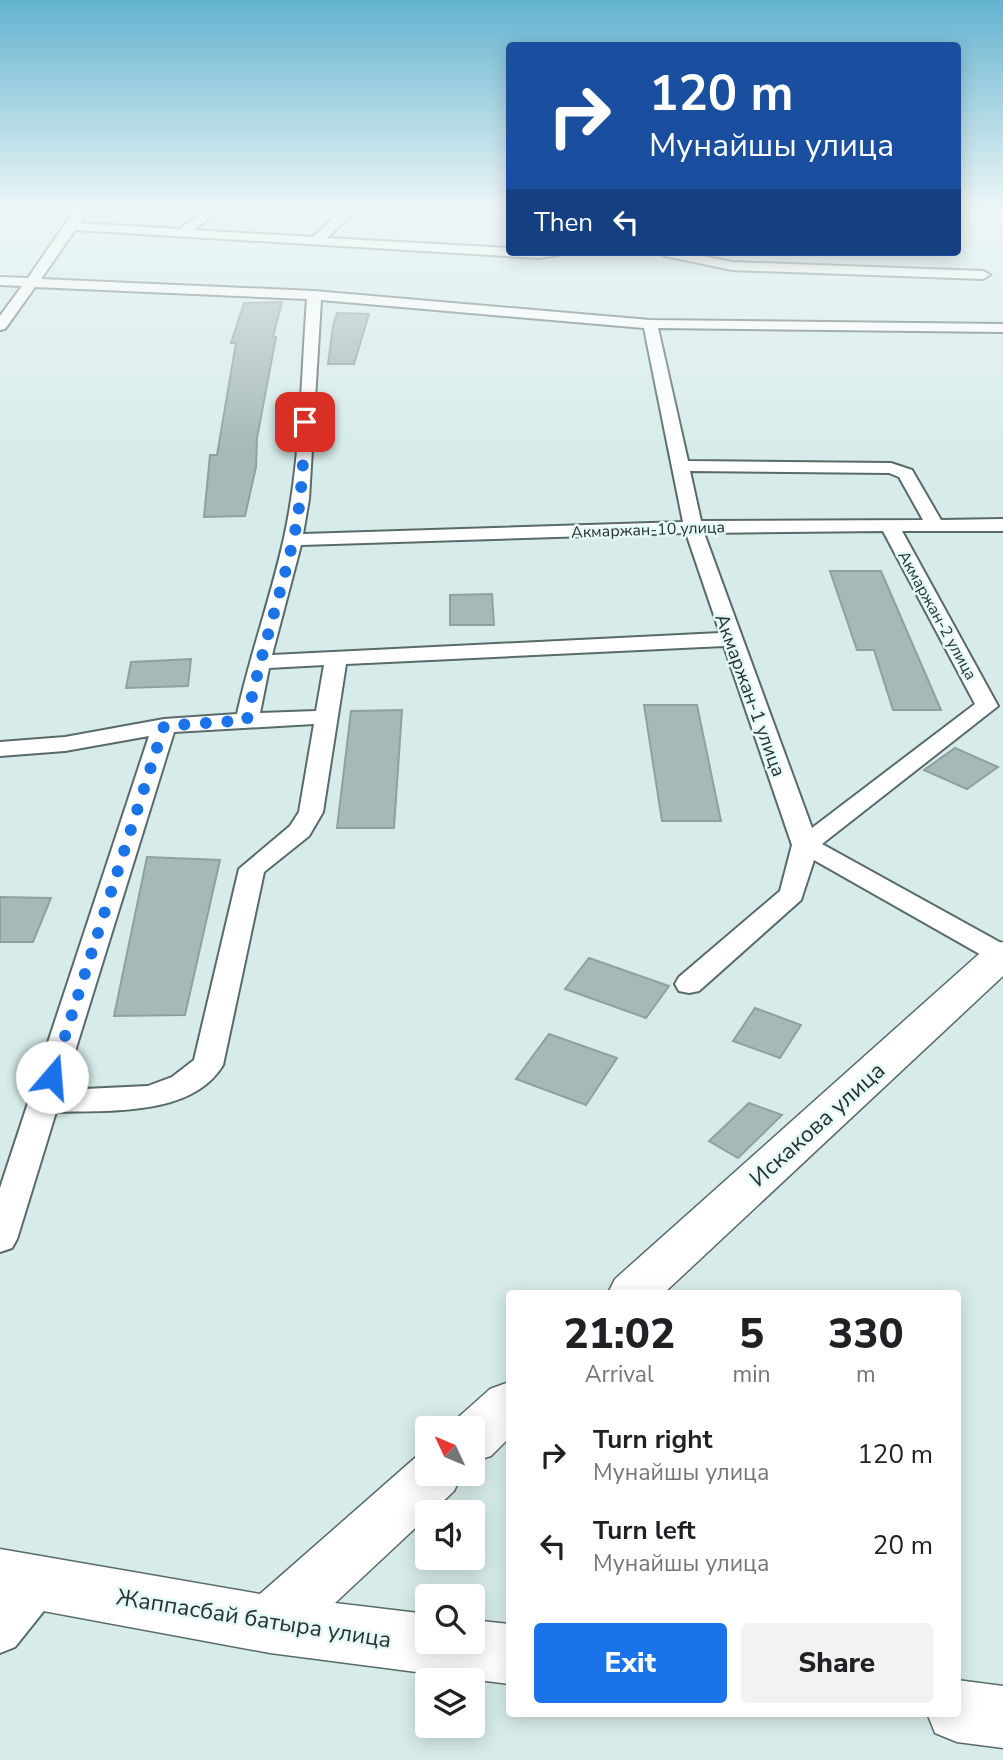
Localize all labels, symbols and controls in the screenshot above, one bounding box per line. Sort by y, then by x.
text: 120 m [649,60,793,127]
icon: right [534,70,625,161]
text: Мунайшы улица [649,124,894,167]
icon: left [607,203,645,241]
text: Then [534,205,593,240]
pin [275,392,335,452]
icon: arrive [286,403,324,441]
street label: Акмаржан-10 улица [571,516,725,544]
street label: Акмаржан-2 улица [892,547,982,684]
street label: Акмаржан-1 улица [709,610,792,780]
position arrow [15,1040,89,1114]
street label: Искакова улица [743,1055,892,1194]
text: 21:02 [563,1306,675,1363]
text: 5 [739,1306,764,1363]
text: 330 [828,1306,904,1363]
text: Arrival [585,1359,654,1390]
text: min [733,1359,771,1390]
text: m [856,1359,876,1390]
north arrow [415,1416,485,1486]
map controls [415,1416,485,1738]
text: Turn right [593,1422,712,1457]
icon: right [534,1436,572,1474]
text: 120 m [857,1437,933,1472]
text: Мунайшы улица [593,1457,769,1488]
button: sound [415,1500,485,1570]
text: Turn left [593,1513,696,1548]
icon: left [534,1527,572,1565]
text: 20 m [873,1528,933,1563]
text: Мунайшы улица [593,1548,769,1579]
street label: Жаппасбай батыра улица [114,1581,394,1656]
button: search [415,1584,485,1654]
button: Exit [534,1623,727,1703]
button: Share [741,1623,933,1703]
button: layers [415,1668,485,1738]

